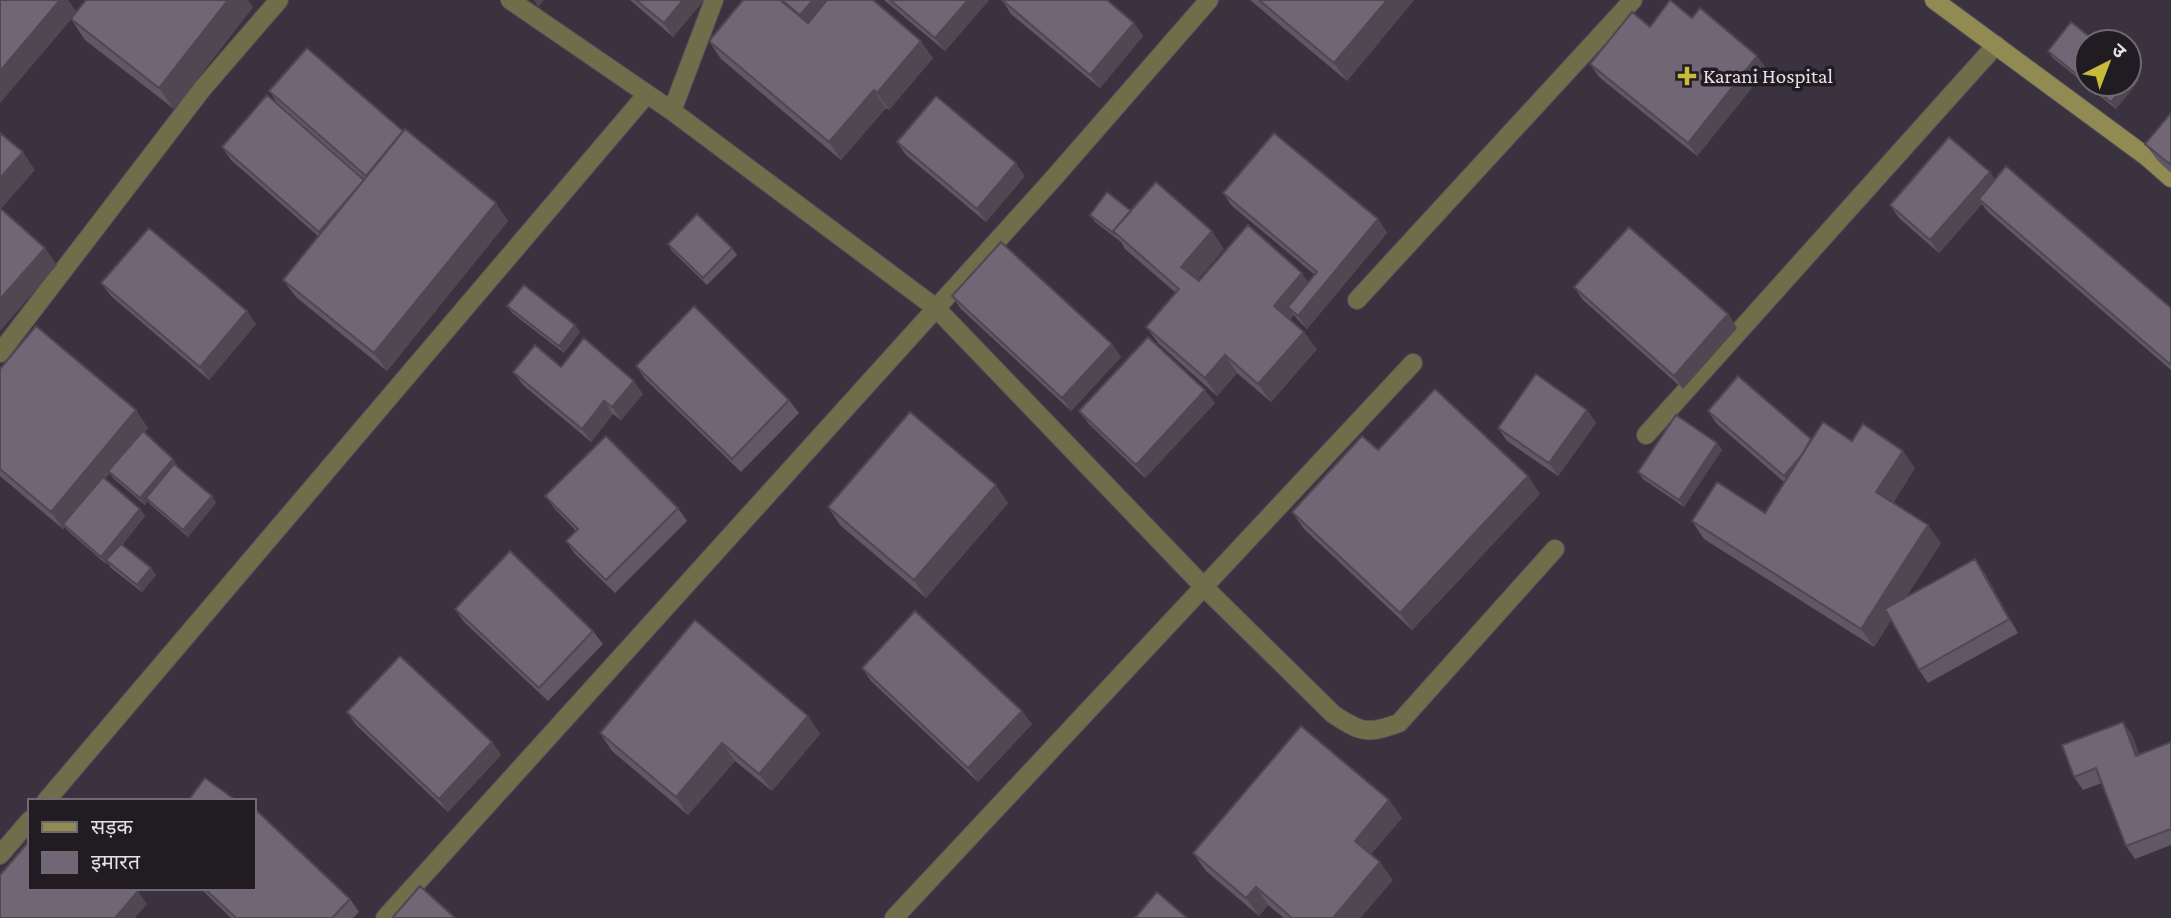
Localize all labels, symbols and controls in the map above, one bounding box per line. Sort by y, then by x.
north arrow [2073,28,2143,98]
text: उ [2108,39,2131,63]
place label: Karani Hospital [1703,64,1833,88]
marker: Karani Hospital [1677,66,1697,86]
legend [28,799,256,890]
text: सड़क [91,815,133,839]
text: इमारत [91,850,141,874]

